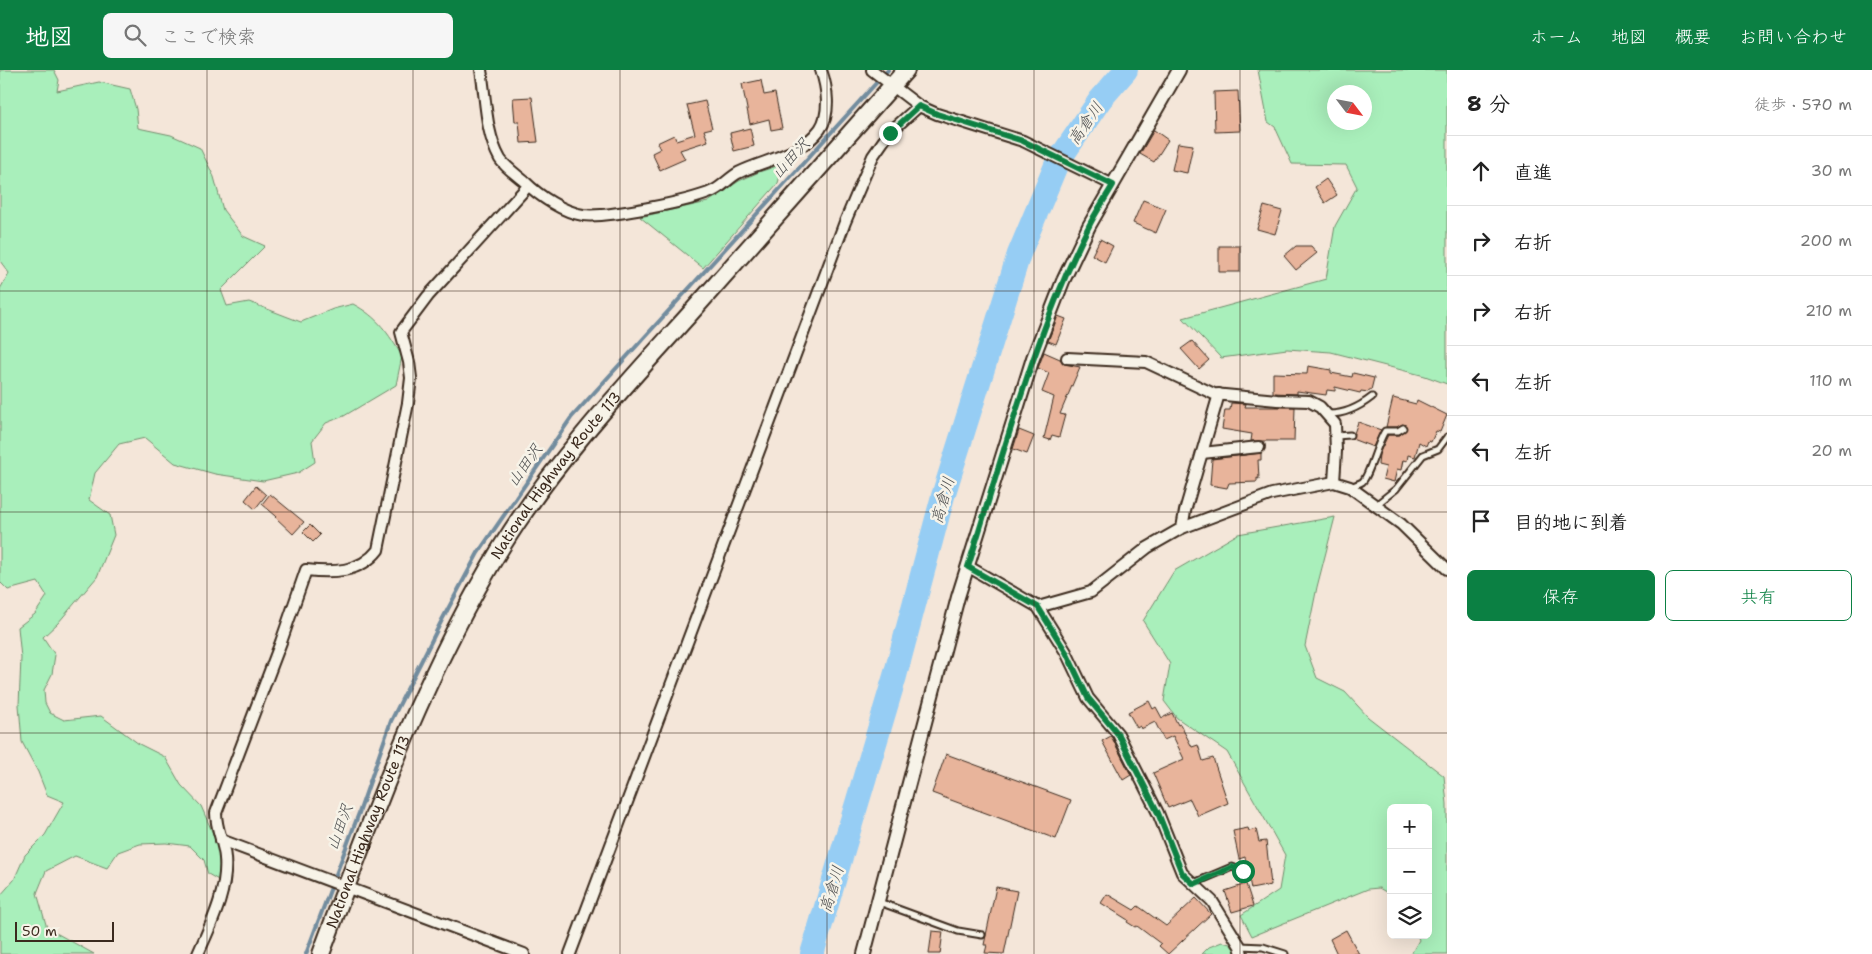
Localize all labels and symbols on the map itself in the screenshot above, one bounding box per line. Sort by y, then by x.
north arrow [1327,85,1372,130]
water label: 高倉川 [1063,98,1108,149]
route end [879,122,902,145]
water label: 山田沢 [767,133,815,183]
street label: National Highway Route 113 [486,387,626,563]
water label: 山田沢 [502,439,547,491]
water label: 高倉川 [926,474,959,526]
street label: National Highway Route 113 [321,732,415,931]
water label: 山田沢 [321,800,358,853]
route start [1232,860,1255,883]
water label: 高倉川 [814,863,849,915]
scale bar [15,919,114,942]

